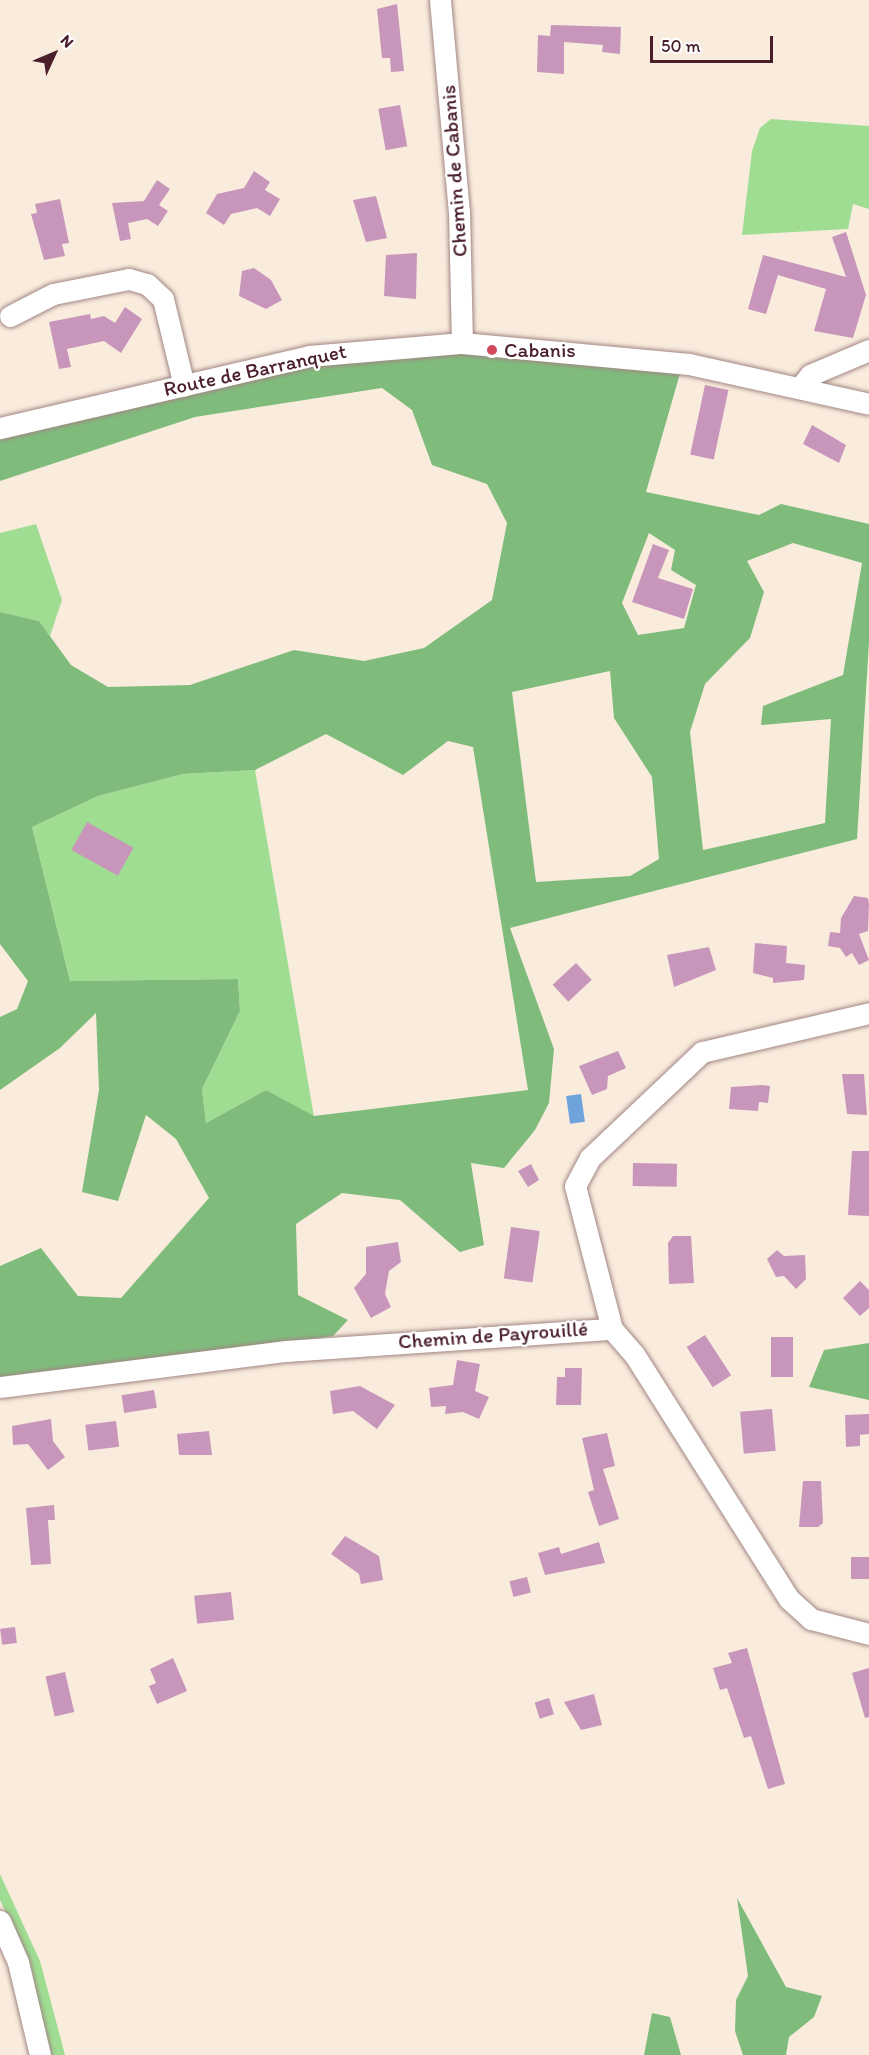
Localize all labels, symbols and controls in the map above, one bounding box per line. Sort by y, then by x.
north arrow [24,24,84,84]
scale bar [653,24,776,62]
text: N [57,31,78,52]
text: 50 m [661,35,701,57]
street label: Chemin de Cabanis [435,85,473,257]
place label: Cabanis [504,337,576,363]
street label: Route de Barranquet [161,338,349,402]
marker: Cabanis [485,343,499,357]
street label: Chemin de Payrouillé [398,1316,588,1354]

